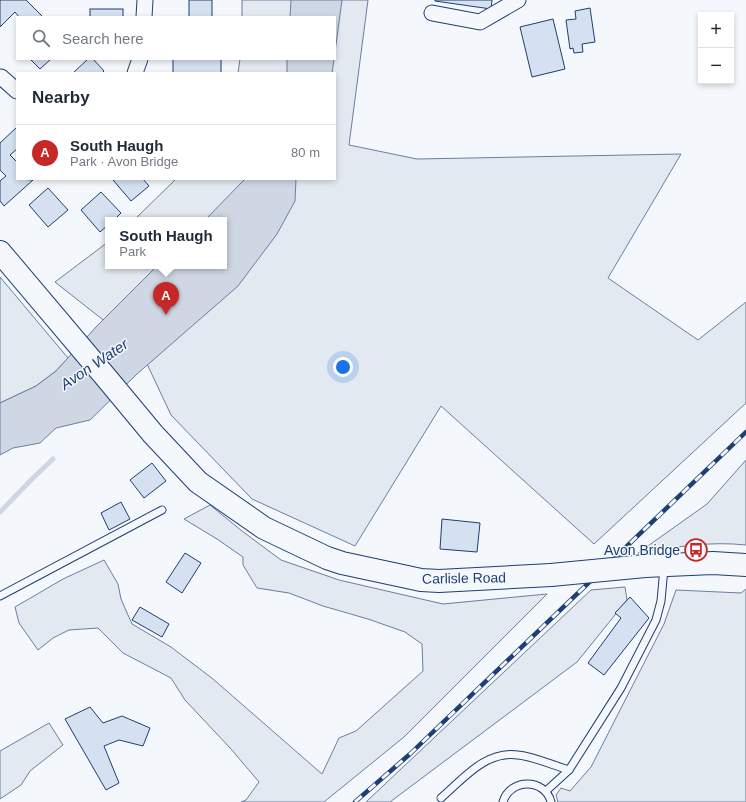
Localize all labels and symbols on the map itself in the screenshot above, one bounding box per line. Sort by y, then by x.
pin: A [153,282,179,315]
water label: Avon Water [56,335,132,393]
your location [333,357,353,377]
bus stop icon: Avon Bridge [683,537,709,563]
place label: Avon Bridge [604,542,680,558]
street label: Carlisle Road [422,569,506,587]

